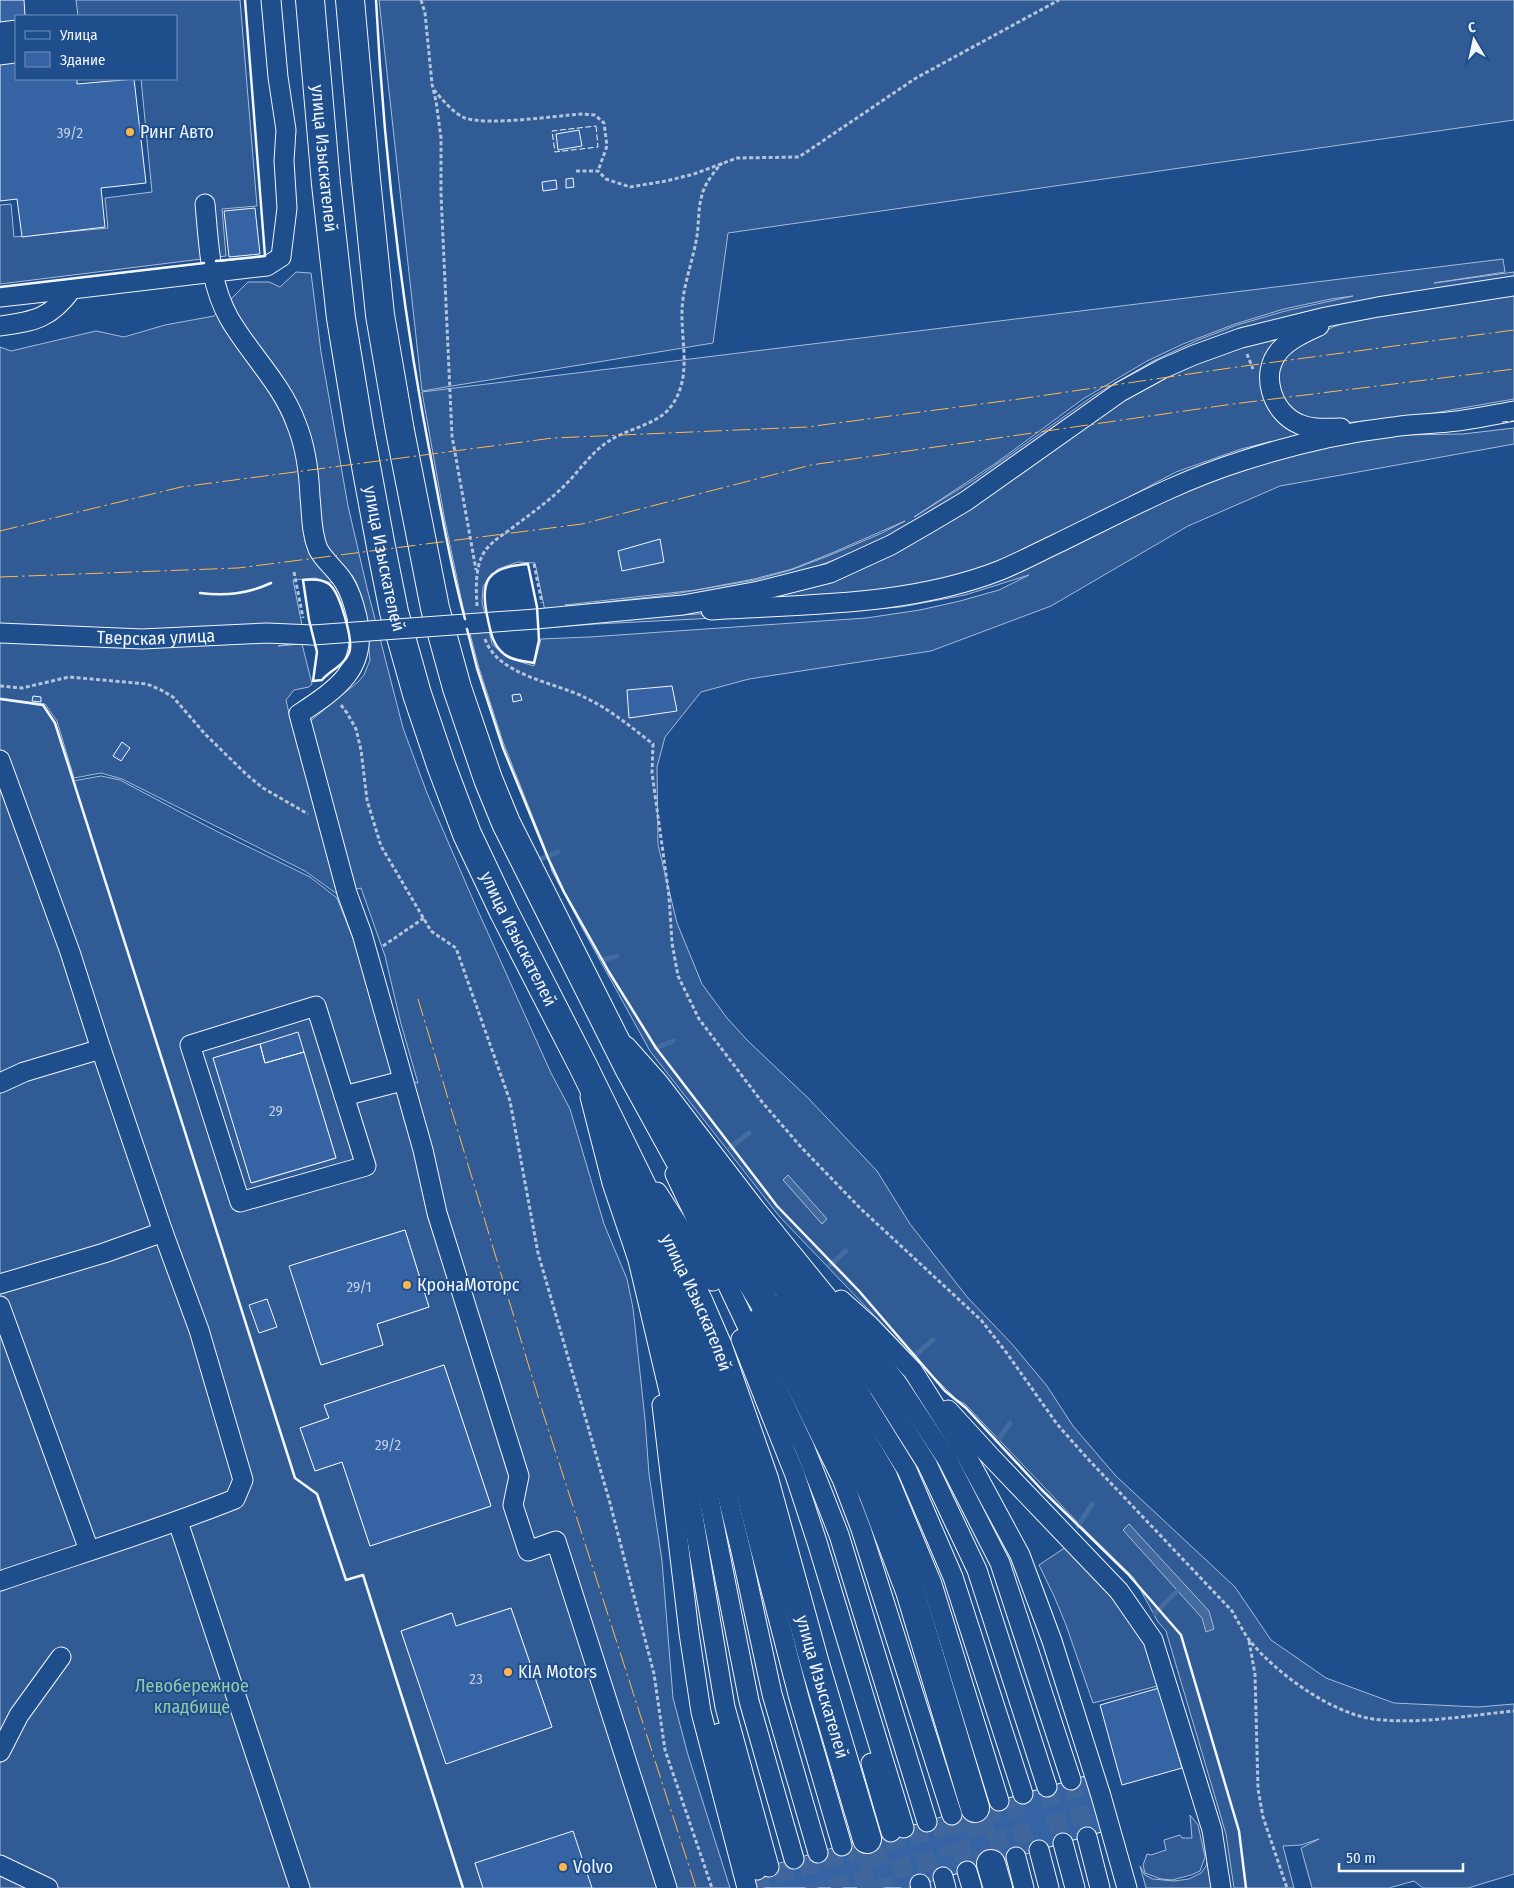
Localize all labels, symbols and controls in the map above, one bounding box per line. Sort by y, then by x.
legend [15,15,178,80]
north arrow [1449,15,1499,65]
text: С [1467,19,1478,37]
text: Улица [59,26,98,44]
text: Здание [60,51,106,69]
street label: улица Изыскателей [306,84,342,233]
place label: Ринг Авто [140,121,214,143]
house number: 39/2 [57,124,84,142]
marker: Ринг Авто [124,126,136,138]
street label: улица Изыскателей [359,484,410,634]
street label: Тверская улица [96,625,216,650]
street label: улица Изыскателей [475,868,562,1010]
house number: 29 [269,1102,283,1120]
street label: улица Изыскателей [656,1230,737,1374]
place label: КронаМоторс [417,1274,520,1296]
house number: 29/1 [346,1278,372,1296]
marker: КронаМоторс [401,1279,413,1291]
house number: 29/2 [375,1436,401,1454]
street label: улица Изыскателей [791,1613,853,1761]
place label: KIA Motors [518,1661,597,1683]
marker: KIA Motors [502,1666,514,1678]
house number: 23 [469,1670,483,1688]
park label: Левобережное кладбище [135,1675,249,1718]
scale bar [1339,1840,1463,1872]
text: 50 m [1346,1849,1376,1867]
place label: Volvo [573,1856,613,1878]
marker: Volvo [557,1861,569,1873]

